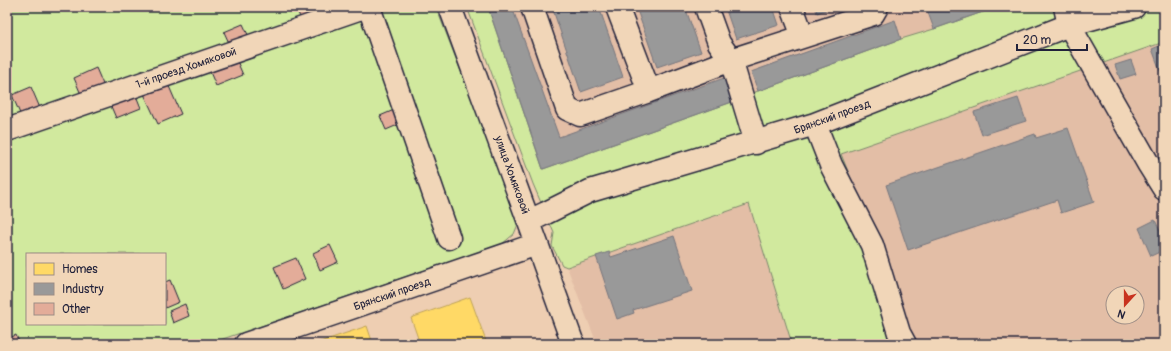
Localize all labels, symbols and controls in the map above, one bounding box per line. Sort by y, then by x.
scale bar [1017,26,1087,52]
text: 20 m [1023,33,1052,48]
street label: 1-й проезд Хомяковой [134,45,238,91]
street label: Брянский проезд [792,97,872,137]
street label: улица Хомяковой [491,133,532,216]
legend [26,253,166,325]
text: Homes [62,262,98,277]
street label: Брянский проезд [352,275,432,313]
text: Industry [62,282,104,297]
north arrow [1105,285,1145,325]
text: Other [62,302,91,317]
text: N [1115,306,1127,321]

